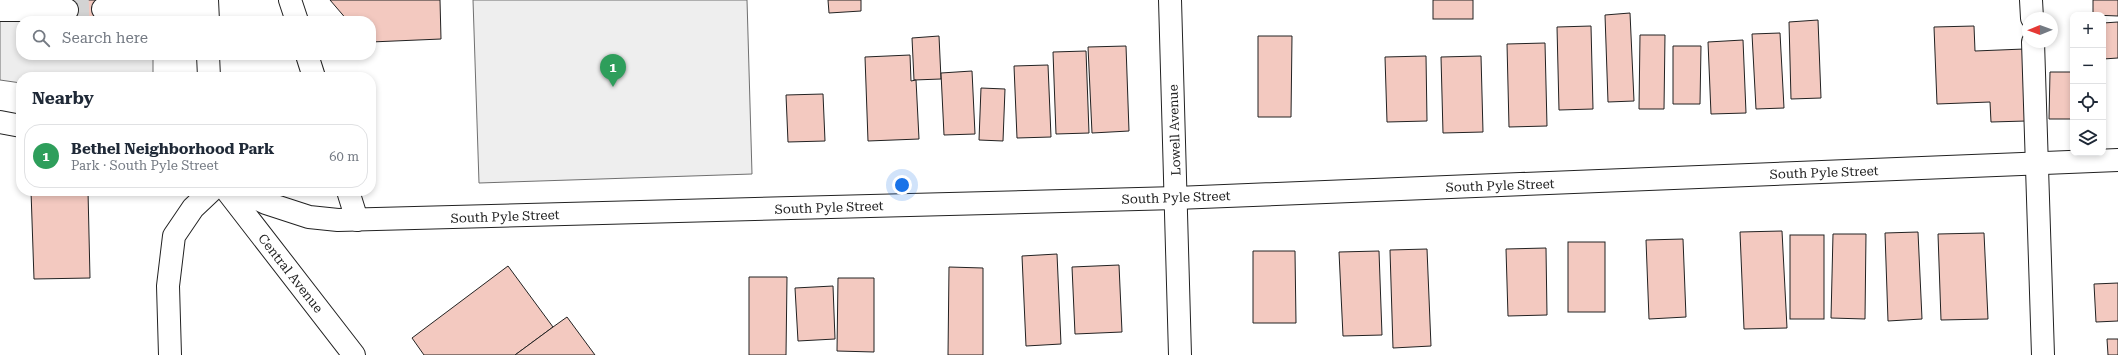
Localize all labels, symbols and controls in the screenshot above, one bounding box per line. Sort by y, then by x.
north arrow [2022,12,2058,48]
map controls [2070,12,2106,156]
button: + [2070,12,2106,48]
search box [16,16,376,60]
icon: search [30,27,52,49]
text: Search here [62,29,148,47]
button: − [2070,48,2106,84]
pin: 1 [600,54,626,87]
street label: Lowell Avenue [1165,84,1184,176]
button: locate [2070,84,2106,120]
text: Nearby [32,88,94,108]
button: layers [2070,120,2106,156]
text: Bethel Neighborhood Park [71,140,274,158]
text: 1 [42,149,50,164]
text: 60 m [329,149,359,164]
text: Park · South Pyle Street [71,158,219,173]
street label: South Pyle Street [1769,163,1879,182]
your location [892,175,912,195]
street label: South Pyle Street [1445,176,1555,195]
street label: South Pyle Street [1121,188,1231,207]
street label: South Pyle Street [774,198,884,217]
street label: South Pyle Street [450,207,560,226]
street label: Central Avenue [255,231,326,316]

